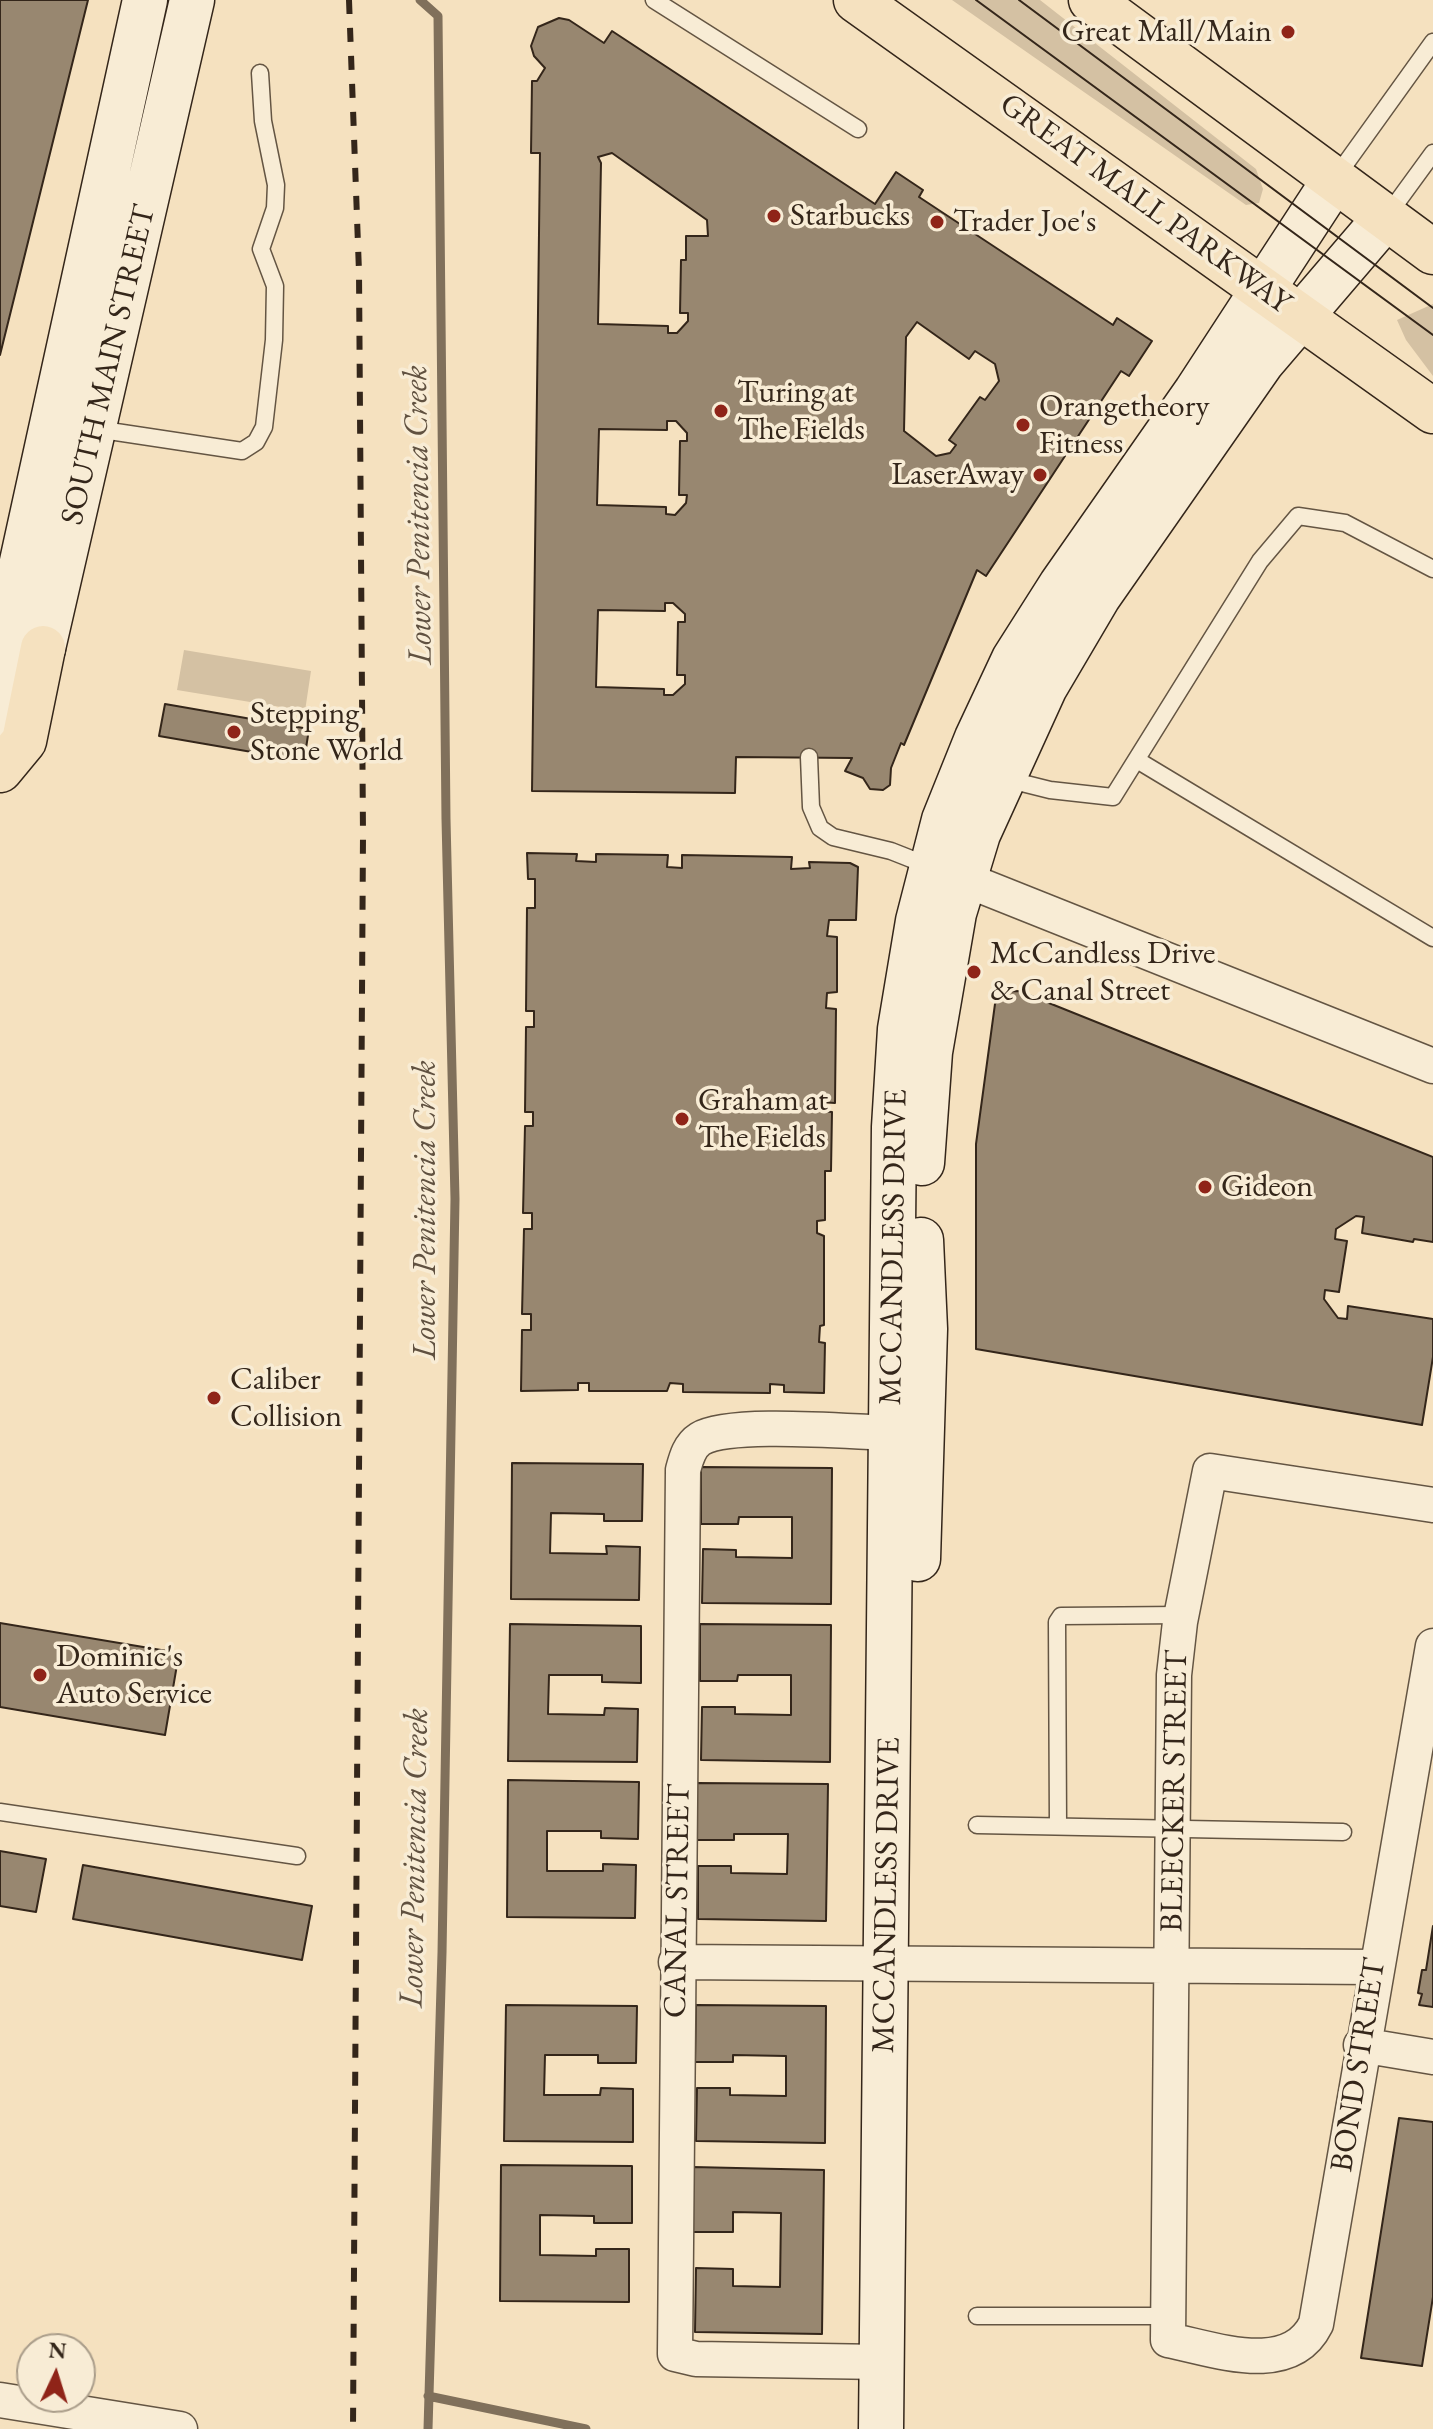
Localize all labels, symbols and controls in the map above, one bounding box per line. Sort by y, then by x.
place label: Great Mall/Main [1062,13,1272,51]
marker: Great Mall/Main [1279,23,1297,41]
street label: GREAT MALL PARKWAY [992,85,1298,323]
place label: Starbucks [790,197,910,235]
street label: SOUTH MAIN STREET [54,201,164,529]
place label: Trader Joe's [953,203,1096,241]
marker: Starbucks [765,207,783,225]
marker: Trader Joe's [928,213,946,231]
water label: Lower Penitencia Creek [396,365,442,665]
place label: Turing at The Fields [737,374,865,449]
place label: Orangetheory Fitness [1039,388,1209,463]
marker: Turing at The Fields [712,402,730,420]
marker: Orangetheory Fitness [1014,416,1032,434]
place label: LaserAway [891,456,1024,494]
marker: LaserAway [1031,466,1049,484]
place label: Stepping Stone World [250,695,403,770]
marker: Stepping Stone World [225,723,243,741]
place label: McCandless Drive & Canal Street [990,935,1215,1010]
marker: McCandless Drive & Canal Street [965,963,983,981]
water label: Lower Penitencia Creek [406,1060,446,1360]
place label: Graham at The Fields [698,1082,828,1157]
street label: MCCANDLESS DRIVE [872,1089,916,1405]
marker: Graham at The Fields [673,1110,691,1128]
place label: Gideon [1221,1168,1313,1206]
marker: Gideon [1196,1178,1214,1196]
place label: Caliber Collision [230,1361,342,1436]
marker: Caliber Collision [205,1389,223,1407]
place label: Dominic's Auto Service [56,1638,212,1713]
street label: BLEECKER STREET [1153,1650,1197,1932]
marker: Dominic's Auto Service [31,1666,49,1684]
water label: Lower Penitencia Creek [392,1708,438,2008]
street label: MCCANDLESS DRIVE [865,1737,909,2053]
street label: CANAL STREET [657,1784,699,2018]
street label: BOND STREET [1323,1955,1395,2175]
north arrow [16,2333,96,2413]
text: N [48,2335,67,2366]

